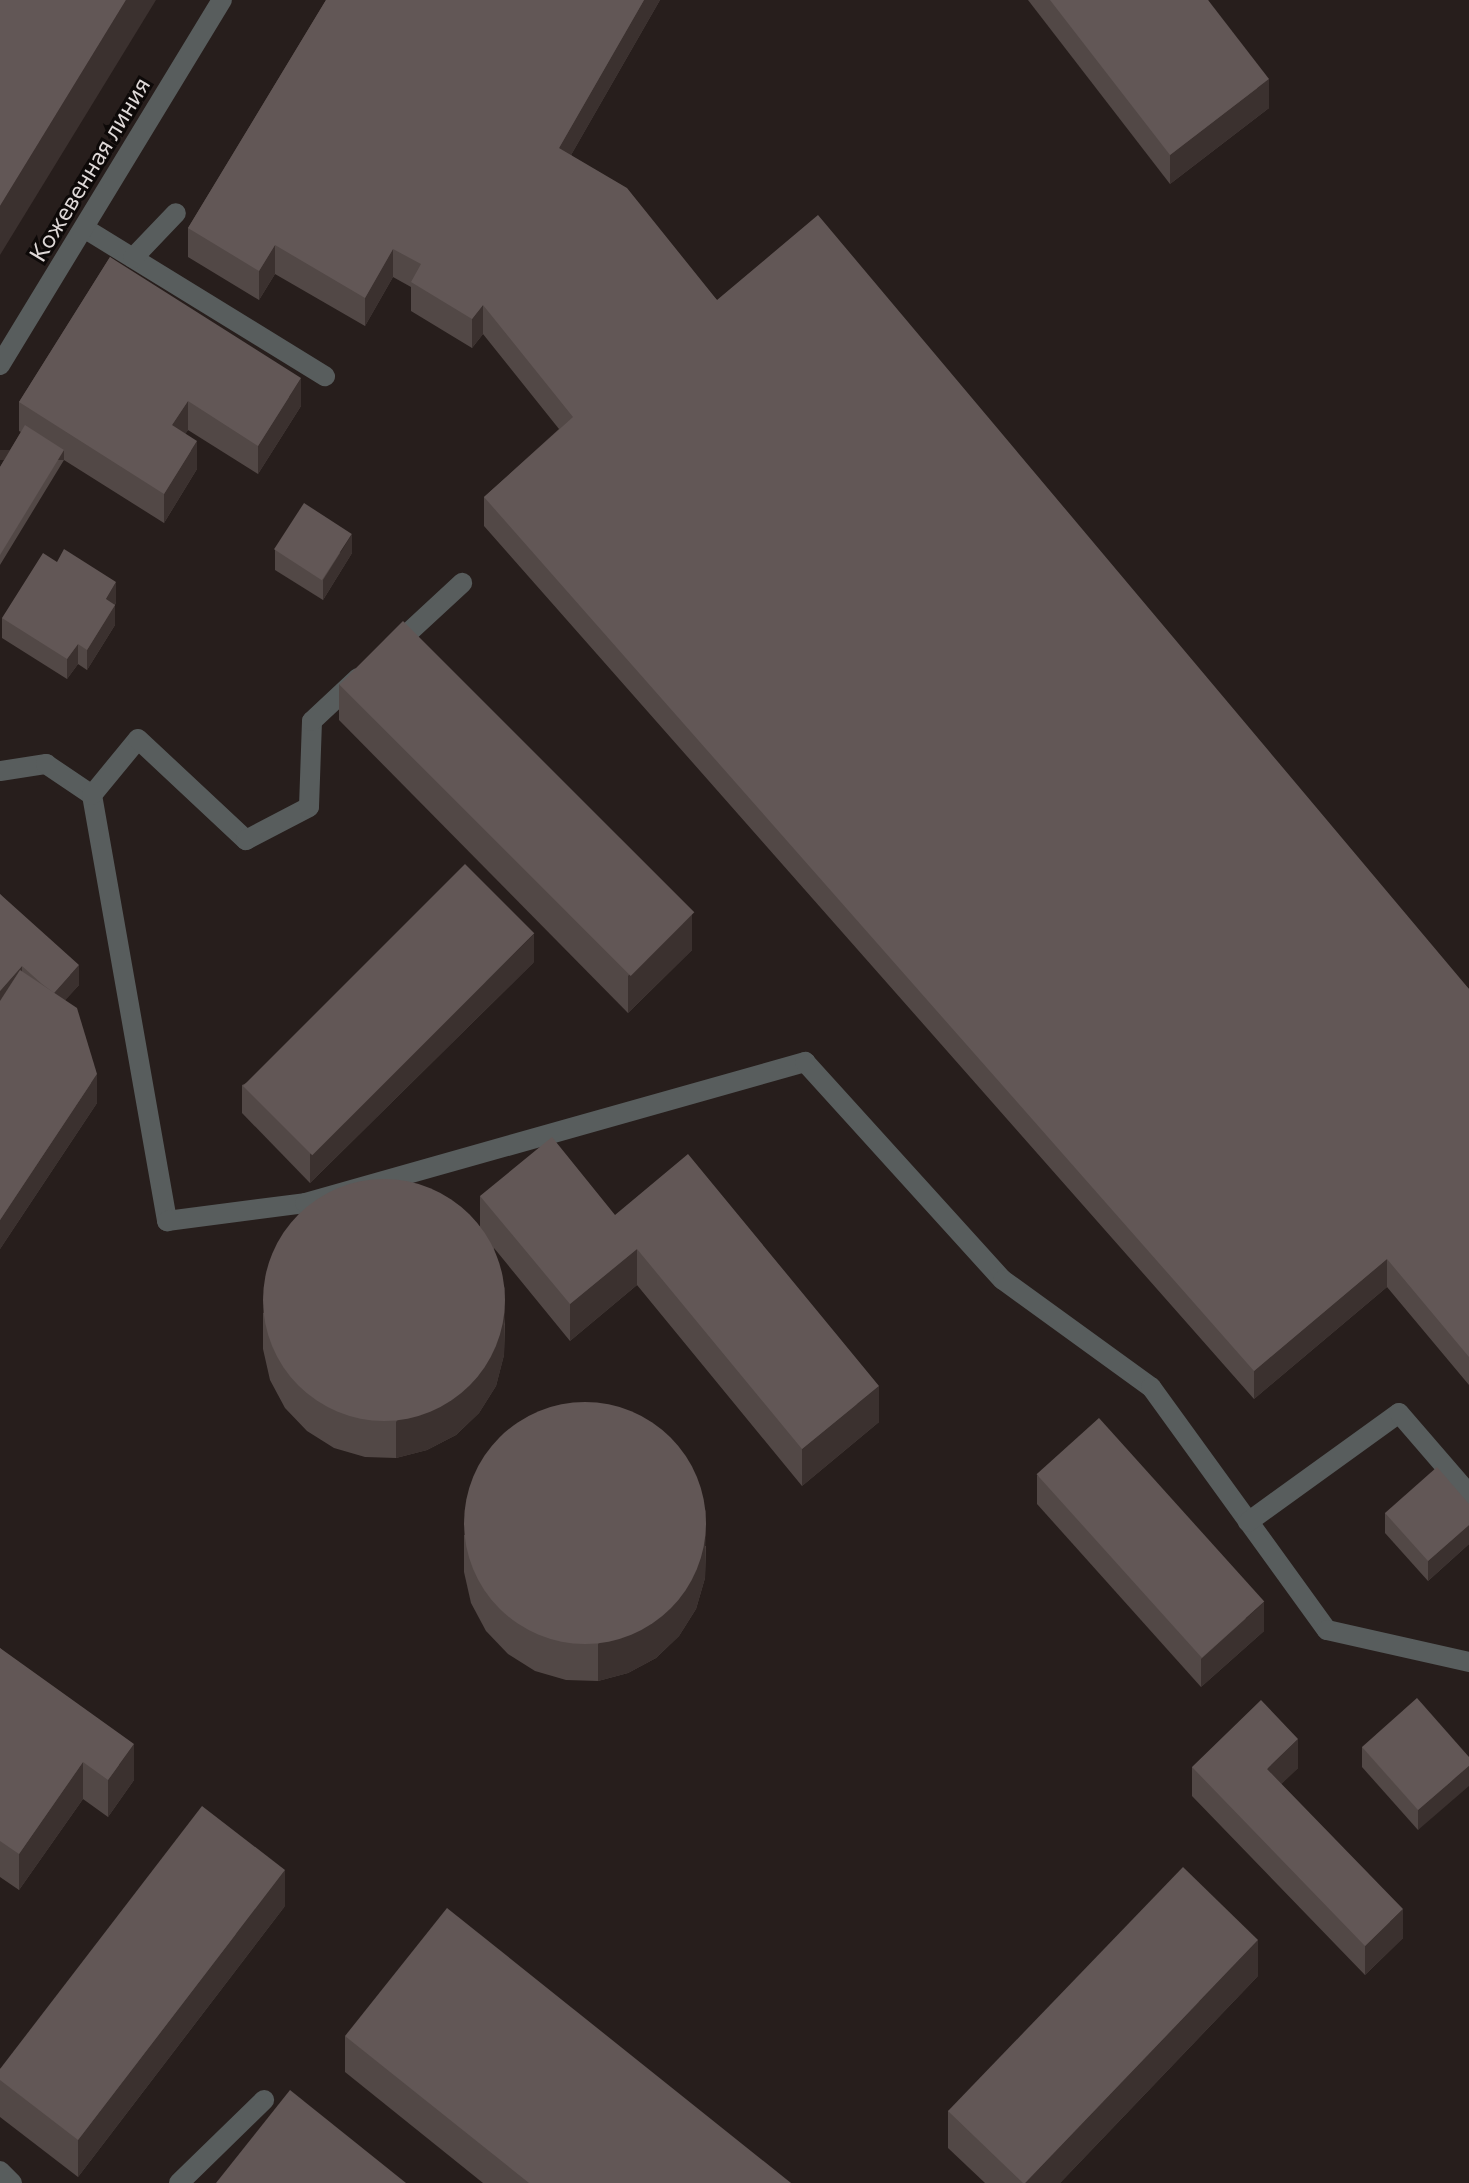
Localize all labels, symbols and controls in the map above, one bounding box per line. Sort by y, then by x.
street label: Кожевенная линия [23,71,155,267]

